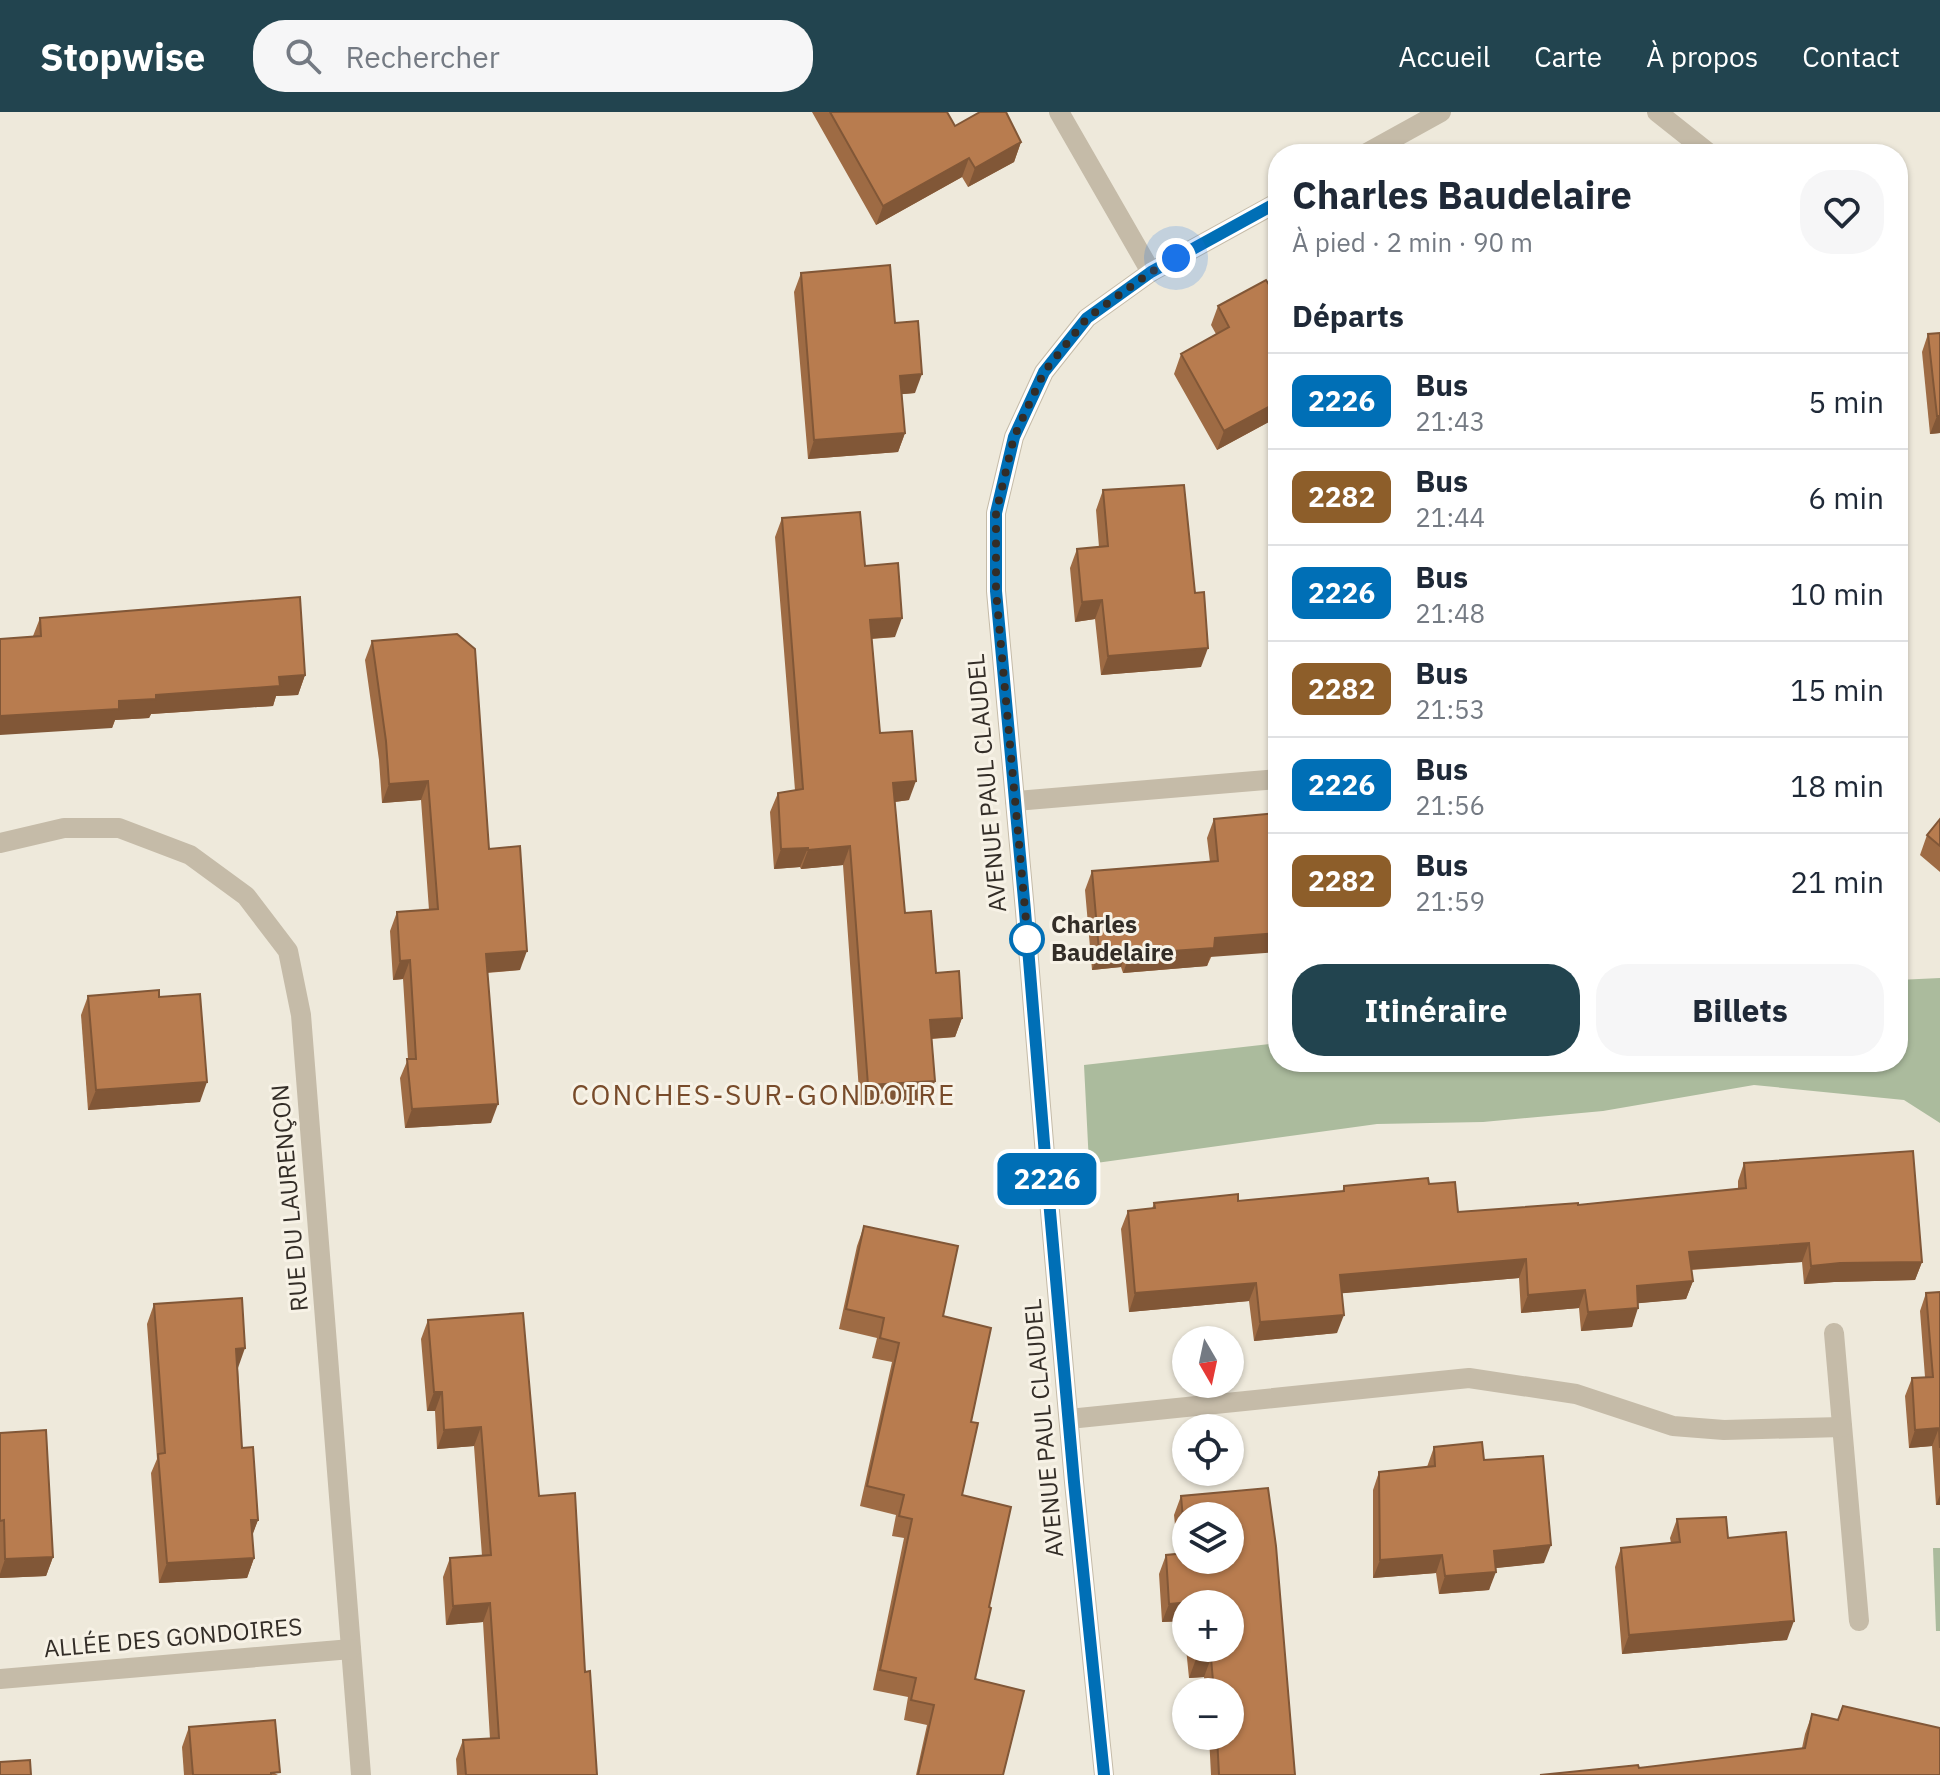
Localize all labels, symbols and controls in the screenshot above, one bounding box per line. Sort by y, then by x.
search box [253,20,813,92]
text: Stopwise [40,32,205,81]
icon: search [281,34,325,78]
text: Rechercher [345,37,500,76]
text: Accueil [1398,38,1490,75]
text: Carte [1534,38,1602,75]
text: À propos [1646,38,1758,75]
text: Contact [1802,38,1900,75]
text: Charles Baudelaire [1292,170,1632,219]
button: heart [1800,170,1884,254]
text: À pied · 2 min · 90 m [1292,225,1533,259]
your location [1156,238,1196,278]
text: Départs [1292,296,1404,335]
text: Bus [1415,365,1468,404]
text: 2226 [1308,382,1375,419]
text: 5 min [1808,382,1884,421]
text: 21:43 [1415,404,1485,438]
text: Bus [1415,461,1468,500]
text: 2282 [1308,478,1375,515]
text: 6 min [1808,478,1884,517]
text: 21:44 [1415,500,1485,534]
text: Bus [1415,557,1468,596]
text: 2226 [1308,574,1375,611]
text: 10 min [1790,574,1884,613]
text: 21:48 [1415,596,1485,630]
street label: AVENUE PAUL CLAUDEL [959,653,1013,914]
text: Bus [1415,653,1468,692]
text: 2282 [1308,670,1375,707]
text: 15 min [1790,670,1884,709]
text: 21:53 [1415,692,1485,726]
text: Bus [1415,749,1468,788]
text: 2226 [1308,766,1375,803]
text: 18 min [1790,766,1884,805]
text: 21:56 [1415,788,1485,822]
text: Bus [1415,845,1468,884]
text: 2282 [1308,862,1375,899]
text: 21 min [1790,862,1884,901]
text: 21:59 [1415,884,1485,918]
place label: Charles Baudelaire [1051,908,1174,968]
marker: Charles Baudelaire [1010,922,1044,956]
button: Itinéraire [1292,964,1580,1056]
button: Billets [1596,964,1884,1056]
district label: CONCHES-SUR-GONDOIRE [572,1076,956,1113]
street label: RUE DU LAURENÇON [263,1083,315,1313]
line badge: 2226 [991,1153,1103,1205]
text: 2226 [1013,1160,1081,1197]
street label: AVENUE PAUL CLAUDEL [1016,1298,1070,1559]
north arrow [1172,1326,1244,1398]
map controls [1172,1326,1244,1750]
button: locate [1172,1414,1244,1486]
button: layers [1172,1502,1244,1574]
button: + [1172,1590,1244,1662]
street label: ALLÉE DES GONDOIRES [42,1610,304,1664]
button: − [1172,1678,1244,1750]

